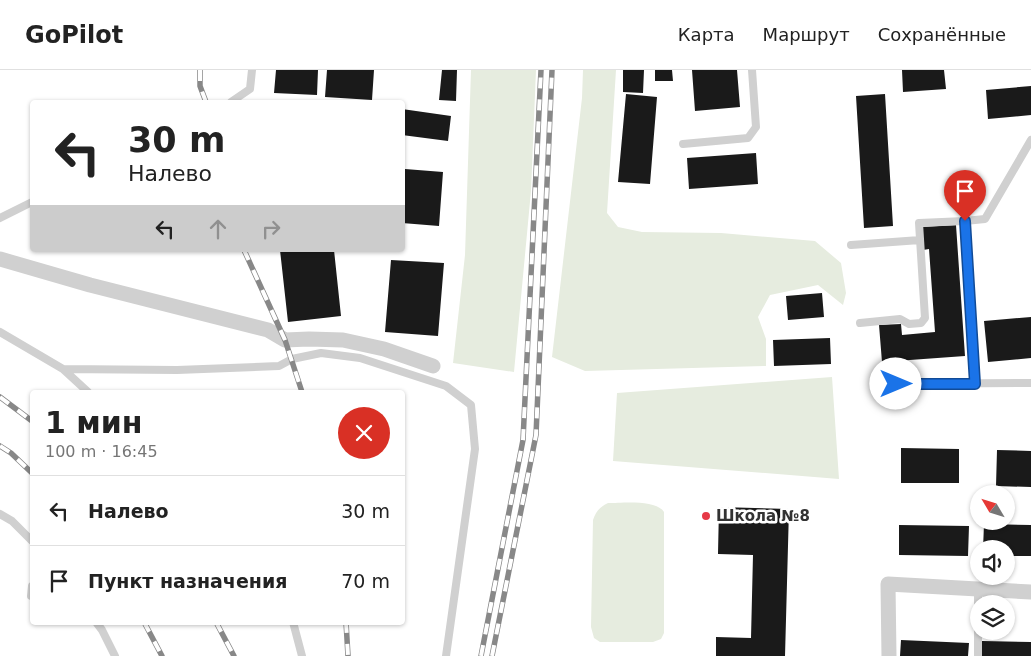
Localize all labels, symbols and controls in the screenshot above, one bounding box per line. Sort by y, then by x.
text: GoPilot [25,21,123,49]
text: Карта [678,24,735,45]
text: Маршрут [763,24,850,45]
text: Сохранённые [878,24,1006,45]
icon: left [45,120,110,185]
text: 30 m [128,120,225,160]
text: Налево [128,161,212,186]
pin [944,170,986,221]
icon: arrive [951,177,979,205]
icon: left [151,215,179,243]
icon: ahead [204,215,232,243]
icon: right [257,215,285,243]
position arrow [869,357,921,409]
text: 1 мин [45,405,143,440]
button: close [338,407,390,459]
text: 100 m · 16:45 [45,442,158,461]
north arrow [970,485,1015,530]
map controls [970,485,1015,640]
icon: left [45,497,73,525]
text: Налево [88,500,169,522]
text: 30 m [341,500,390,522]
place label: Школа №8 [716,507,810,525]
marker: Школа №8 [700,510,712,522]
button: sound [970,540,1015,585]
icon: arrive [45,567,73,595]
text: Пункт назначения [88,570,287,592]
text: 70 m [341,570,390,592]
button: layers [970,595,1015,640]

